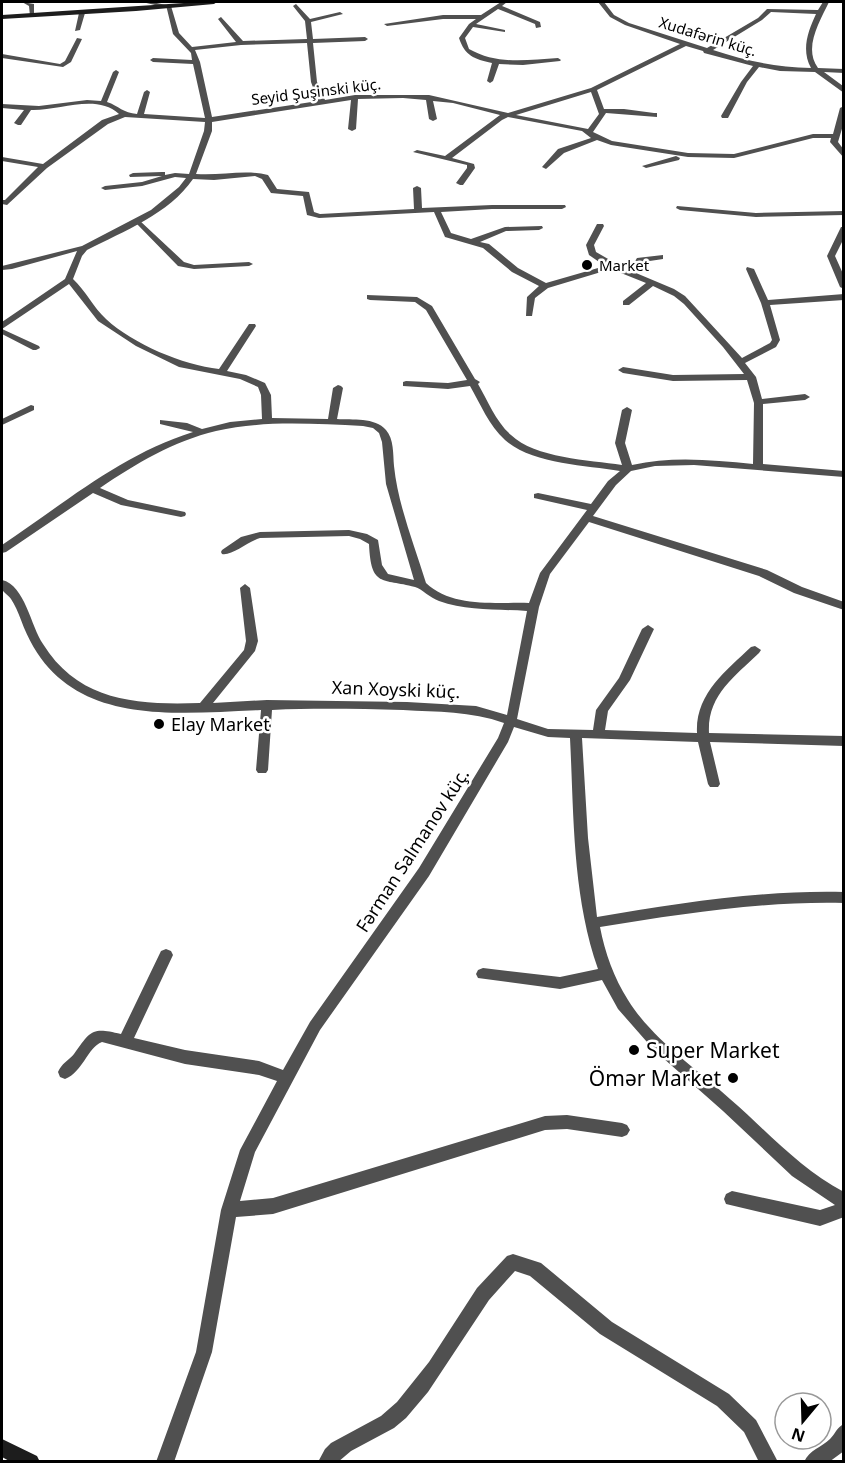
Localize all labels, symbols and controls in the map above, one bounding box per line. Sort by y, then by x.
street label: Xudafərin küç. [657,12,759,60]
street label: Seyid Şuşinski küç. [250,73,382,109]
place label: Market [599,255,650,275]
marker: Market [580,258,594,272]
street label: Xan Xoyski küç. [331,675,461,703]
place label: Elay Market [171,712,270,736]
marker: Elay Market [152,717,166,731]
street label: Fərman Salmanov küç. [350,763,474,937]
place label: Super Market [646,1036,780,1064]
marker: Super Market [627,1043,641,1057]
place label: Ömər Market [589,1064,721,1092]
marker: Ömər Market [726,1071,740,1085]
north arrow [773,1391,833,1451]
text: N [788,1423,808,1448]

